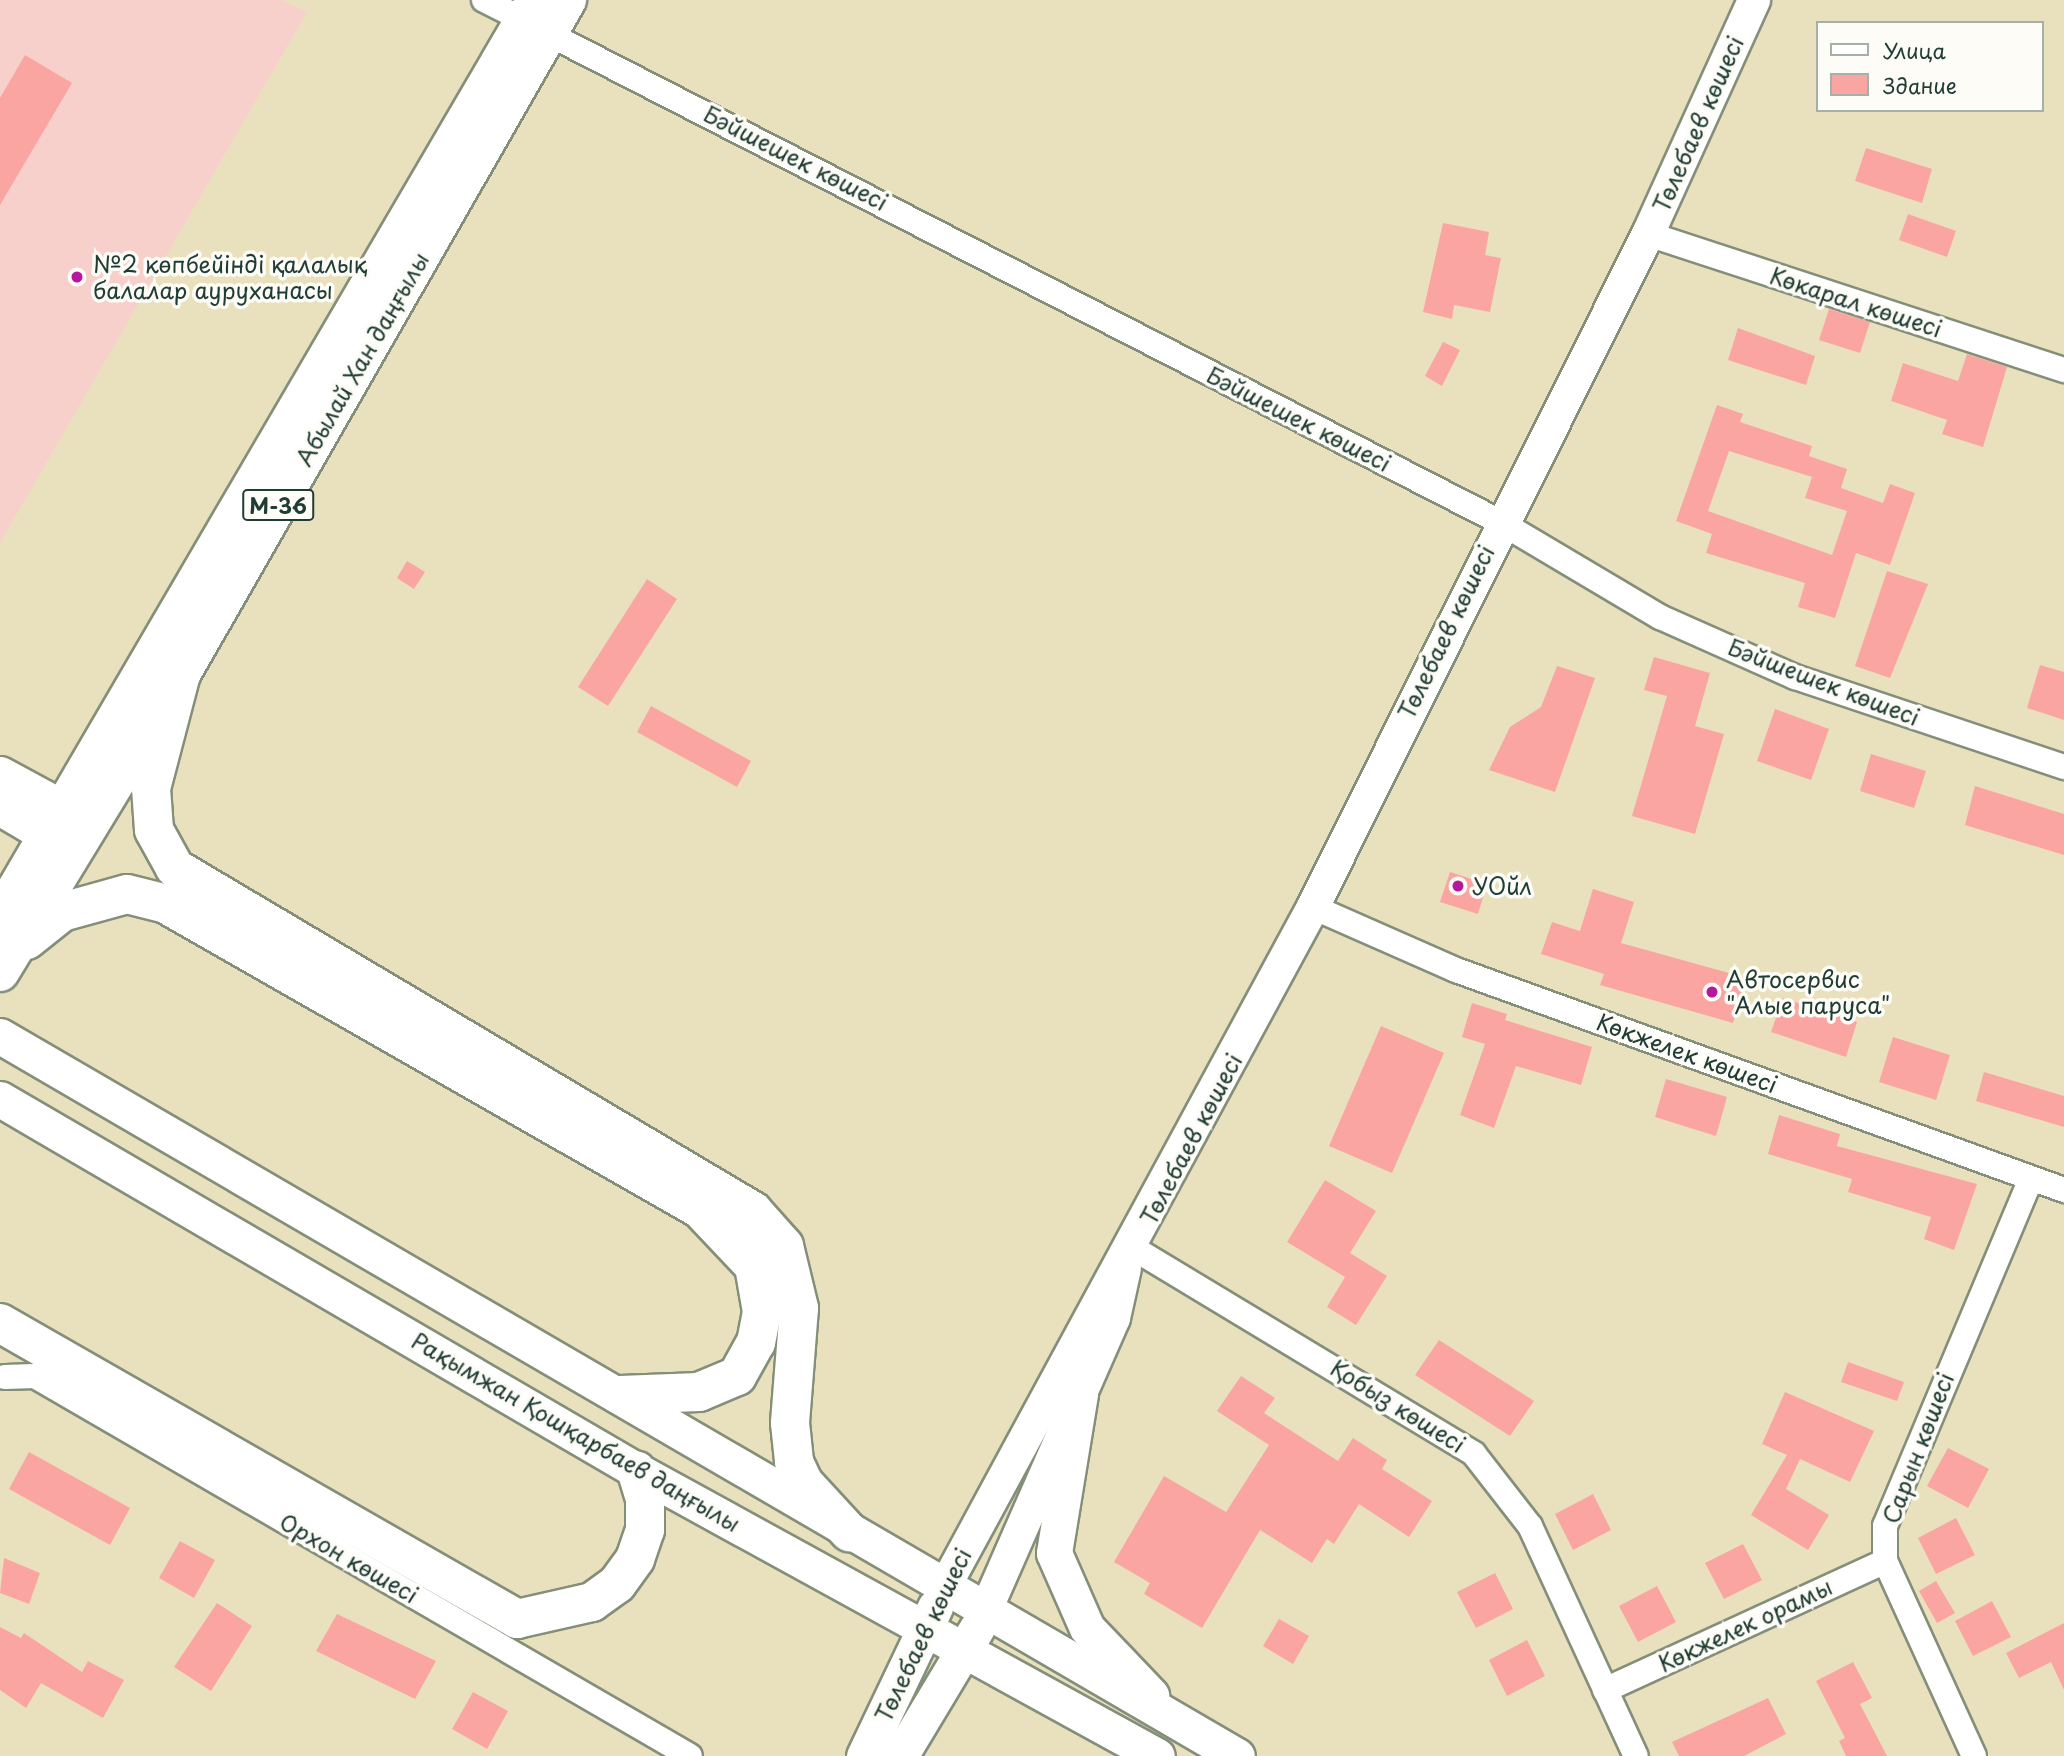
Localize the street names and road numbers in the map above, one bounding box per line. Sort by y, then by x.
street label: Төлебаев көшесі [1647,32,1749,216]
street label: Бәйшешек көшесі [699,99,893,217]
street label: Абылай Хан даңғылы [289,246,435,472]
street label: Көкарал көшесі [1766,261,1946,343]
street label: Бәйшешек көшесі [1202,360,1396,478]
road number: M-36 [241,488,315,522]
street label: Төлебаев көшесі [1392,541,1500,723]
street label: Бәйшешек көшесі [1724,633,1924,731]
street label: Көкжелек көшесі [1593,1007,1781,1099]
street label: Төлебаев көшесі [1134,1049,1248,1229]
street label: Рақымжан Қошқарбаев даңғылы [405,1325,747,1539]
street label: Қобыз көшесі [1326,1354,1470,1458]
street label: Сарын көшесі [1876,1368,1960,1528]
street label: Орхон көшесі [275,1507,423,1609]
street label: Төлебаев көшесі [869,1544,977,1726]
street label: Көкжелек орамы [1653,1572,1837,1678]

